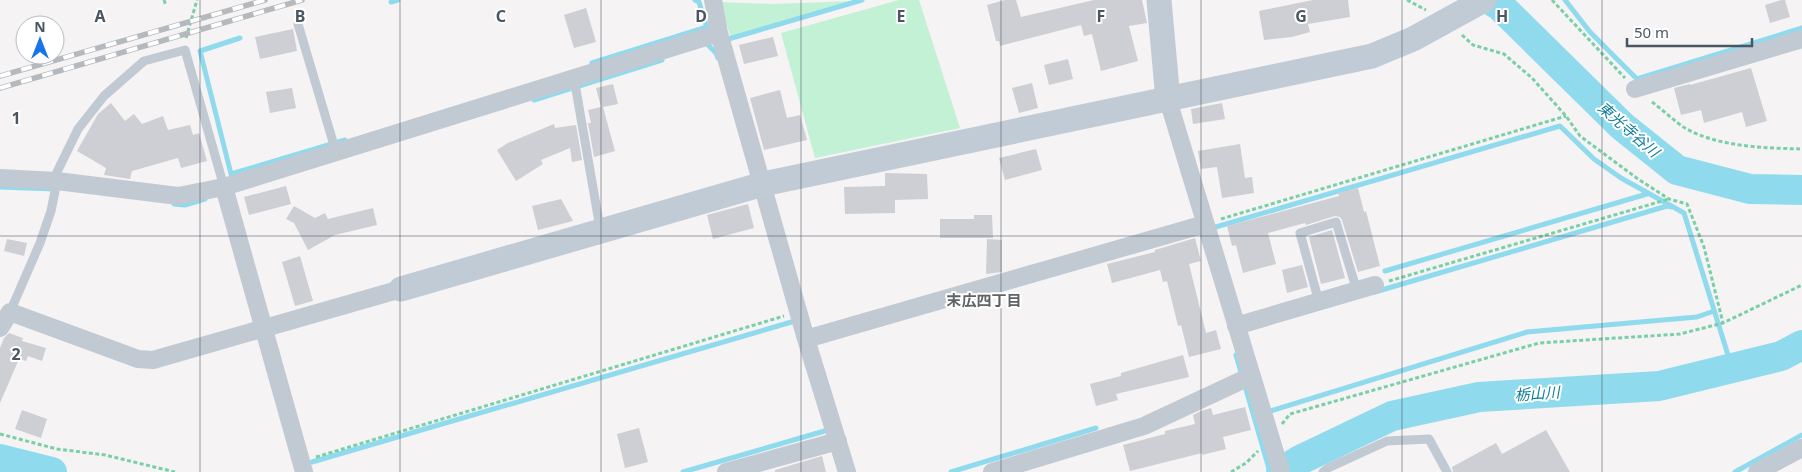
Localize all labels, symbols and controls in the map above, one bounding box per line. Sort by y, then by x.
text: A [94,5,106,27]
text: B [295,5,305,27]
text: C [496,5,506,27]
text: D [695,5,707,27]
text: E [897,5,906,27]
text: F [1097,5,1105,27]
text: G [1295,5,1307,27]
text: H [1496,5,1508,27]
north arrow [15,15,65,65]
scale bar [1627,15,1752,47]
text: N [34,17,46,36]
text: 50 m [1634,22,1669,42]
water label: 東光寺谷川 [1594,97,1665,162]
text: 1 [11,107,21,129]
district label: 末広四丁目 [946,290,1022,310]
text: 2 [11,343,21,365]
water label: 栃山川 [1514,381,1562,405]

